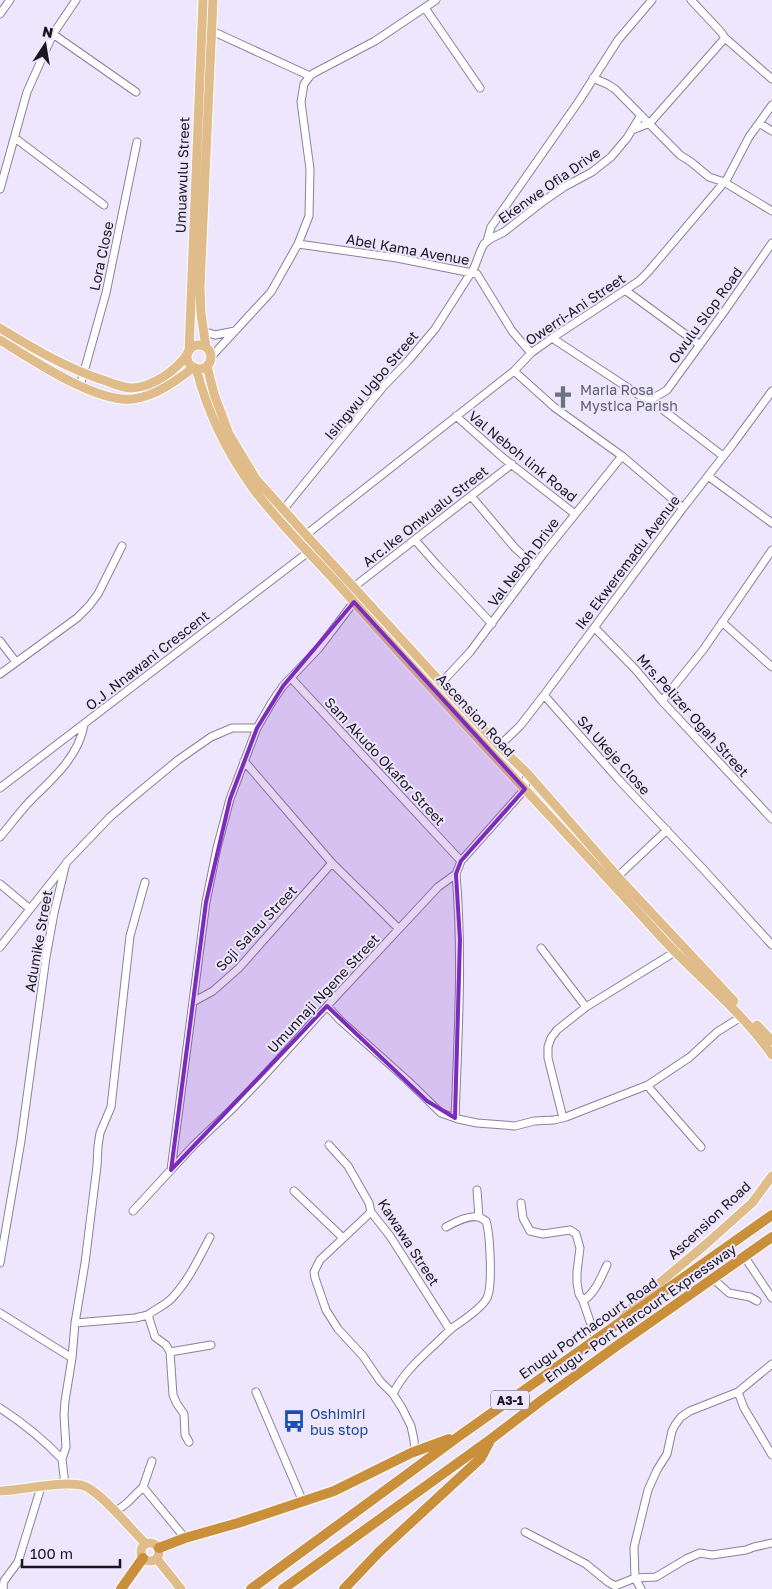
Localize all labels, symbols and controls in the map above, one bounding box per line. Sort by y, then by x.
north arrow [20,20,70,70]
text: N [41,22,55,41]
street label: Umuawulu Street [171,116,193,234]
street label: Ekenwe Ofia Drive [495,143,603,227]
street label: Lora Close [85,220,117,292]
street label: Abel Kama Avenue [345,230,471,268]
street label: Owulu Slop Road [664,264,746,366]
street label: Owerri-Ani Street [522,269,628,349]
street label: Isingwu Ugbo Street [320,327,422,443]
place label: Maria Rosa Mystica Parish [580,381,678,414]
church icon: Maria Rosa Mystica Parish [550,384,576,410]
street label: Val Neboh link Road [465,407,581,505]
street label: Arc.Ike Onwualu Street [359,462,491,570]
street label: Ike Ekweremadu Avenue [571,492,683,632]
street label: Val Neboh Drive [484,514,562,610]
street label: O.J .Nnawani Crescent [82,606,212,714]
street label: Mrs.Pelizer Ogah Street [633,650,753,780]
street label: Ascension Road [433,670,519,760]
street label: Sam Akudo Okafor Street [321,693,449,829]
street label: SA Ukeje Close [574,712,654,798]
street label: Soji Salau Street [212,882,300,974]
street label: Adumike Street [21,889,55,993]
street label: Umunnaji Ngene Street [263,930,383,1056]
street label: Ascension Road [664,1177,754,1263]
street label: Kawawa Street [375,1195,443,1289]
street label: Enugu - Port Harcourt Expressway [541,1240,739,1386]
street label: Enugu Porthacourt Road [515,1274,661,1382]
road number: A3-1 [491,1390,529,1410]
place label: Oshimiri bus stop [310,1405,368,1438]
bus stop icon: Oshimiri bus stop [281,1408,307,1434]
scale bar [22,1536,120,1568]
text: 100 m [30,1544,73,1562]

